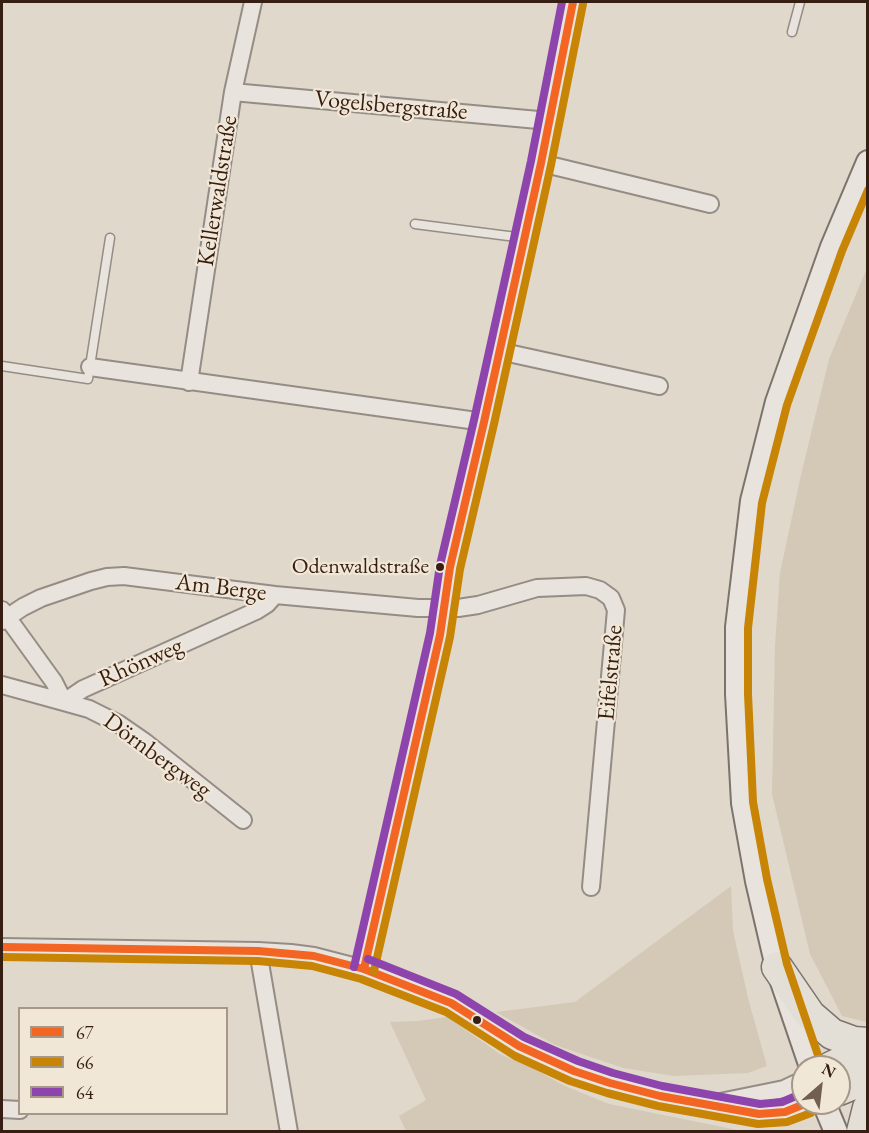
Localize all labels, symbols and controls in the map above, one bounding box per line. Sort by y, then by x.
street label: Vogelsbergstraße [313,85,469,127]
street label: Kellerwaldstraße [192,113,244,269]
place label: Odenwaldstraße [292,554,429,580]
marker: Odenwaldstraße [434,561,446,573]
street label: Am Berge [174,568,268,608]
street label: Eifelstraße [592,624,630,722]
street label: Rhönweg [94,632,188,694]
street label: Dörnbergweg [97,707,217,805]
legend [18,1007,228,1115]
unlabelled marker [471,1014,483,1026]
text: 67 [76,1021,93,1044]
text: 66 [76,1051,93,1074]
north arrow [791,1055,851,1115]
text: N [818,1058,839,1083]
text: 64 [76,1081,93,1104]

